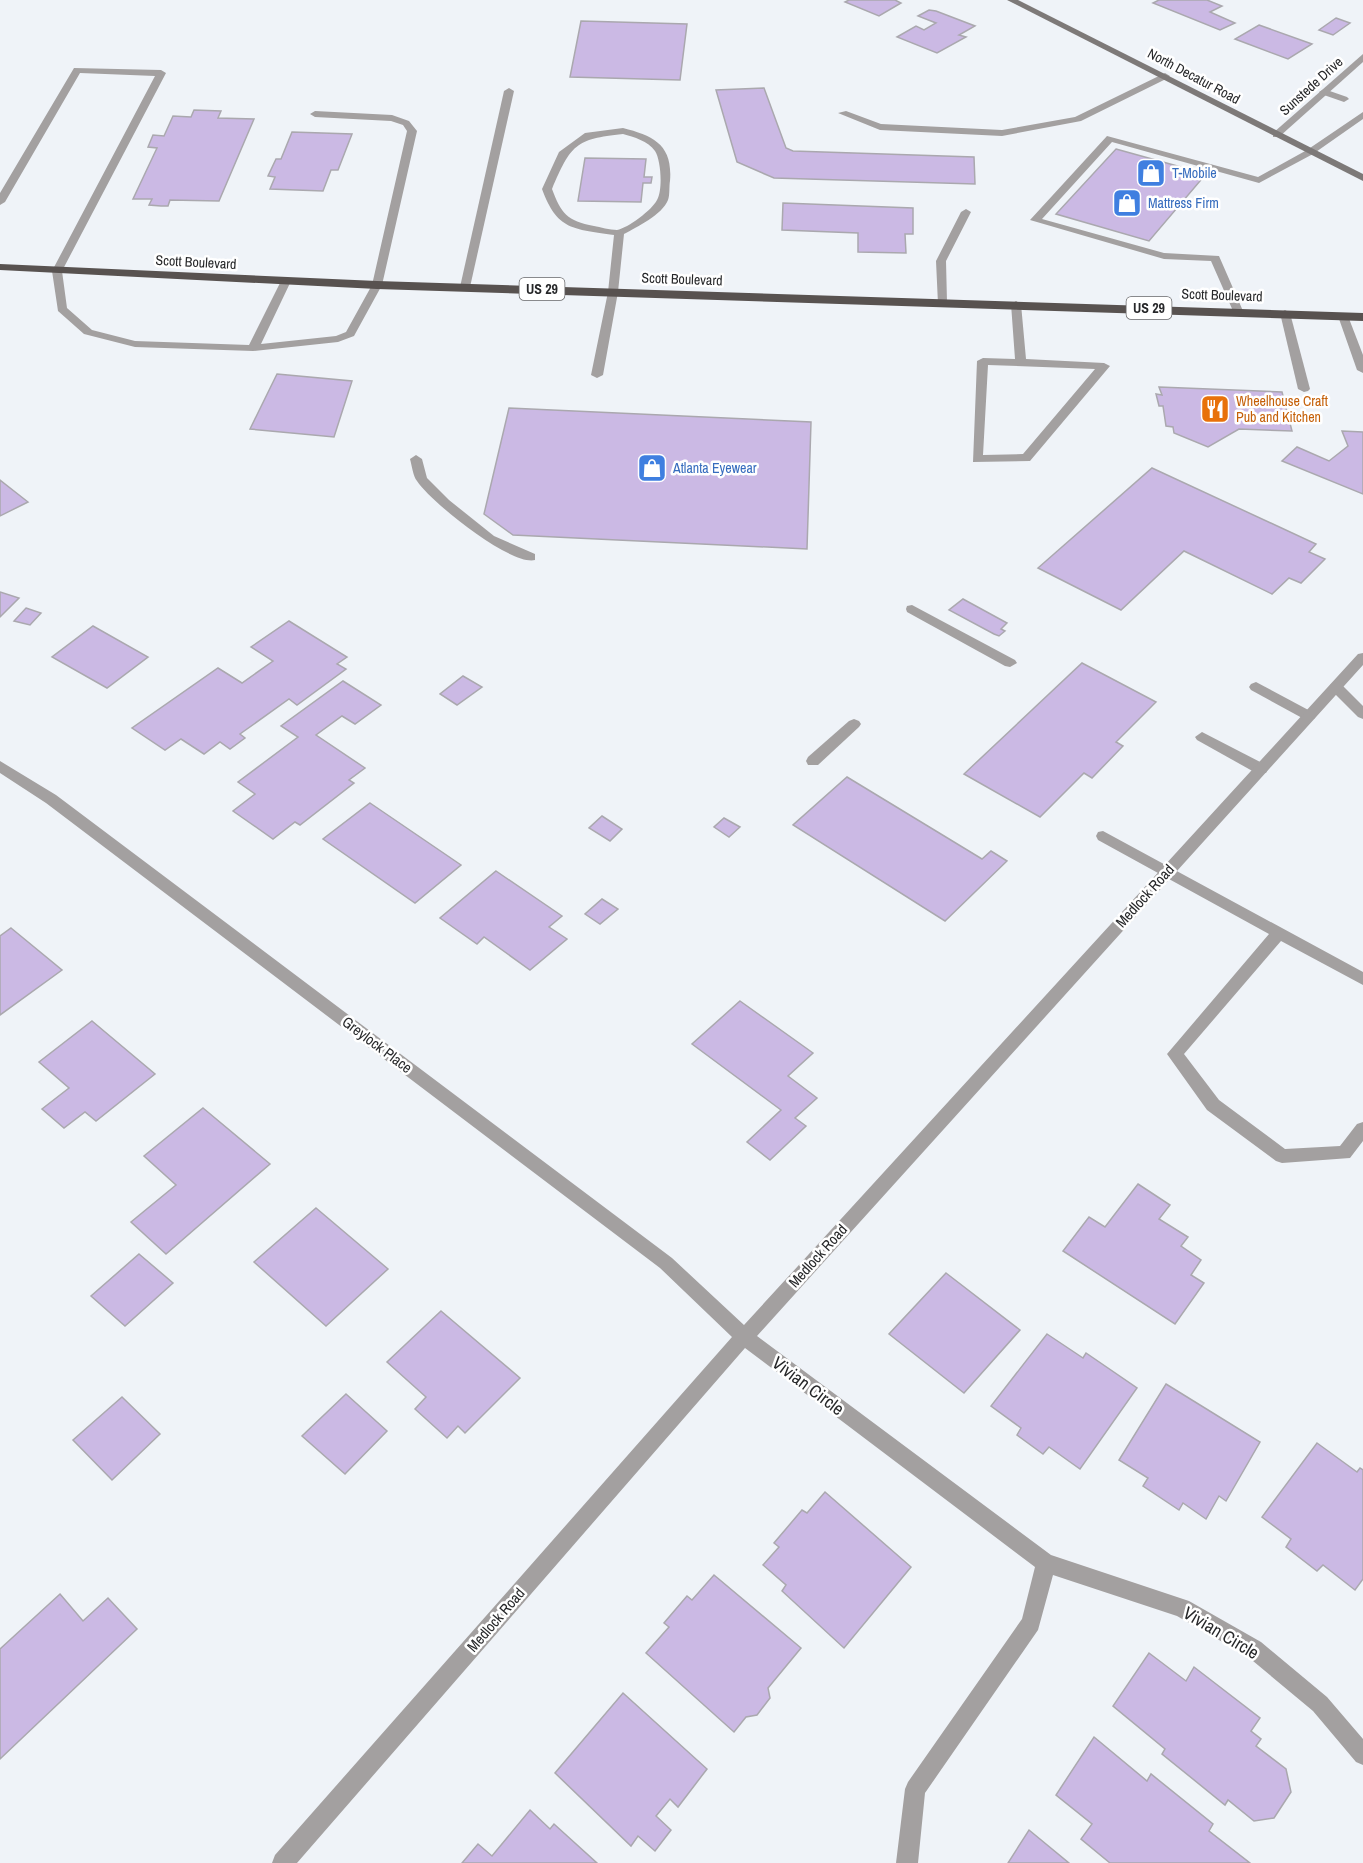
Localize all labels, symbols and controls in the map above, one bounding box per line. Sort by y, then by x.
street label: North Decatur Road [1145,44,1243,108]
street label: Sunstede Drive [1276,53,1346,119]
shop icon: T-Mobile [1135,157,1167,189]
place label: T-Mobile [1172,164,1217,182]
shop icon: Mattress Firm [1111,187,1143,219]
place label: Mattress Firm [1148,194,1219,212]
street label: Scott Boulevard [155,251,237,273]
street label: Scott Boulevard [641,269,723,289]
road number: US 29 [520,278,564,300]
street label: Scott Boulevard [1181,285,1263,305]
road number: US 29 [1126,297,1172,319]
place label: Wheelhouse Craft Pub and Kitchen [1236,392,1328,426]
restaurant icon: Wheelhouse Craft Pub and Kitchen [1199,393,1231,425]
shop icon: Atlanta Eyewear [636,452,668,484]
place label: Atlanta Eyewear [672,459,757,477]
street label: Medlock Road [1111,859,1179,932]
street label: Greylock Place [338,1011,417,1078]
street label: Medlock Road [784,1219,852,1292]
street label: Vivian Circle [767,1350,849,1421]
street label: Medlock Road [462,1583,529,1656]
street label: Vivian Circle [1179,1600,1264,1665]

